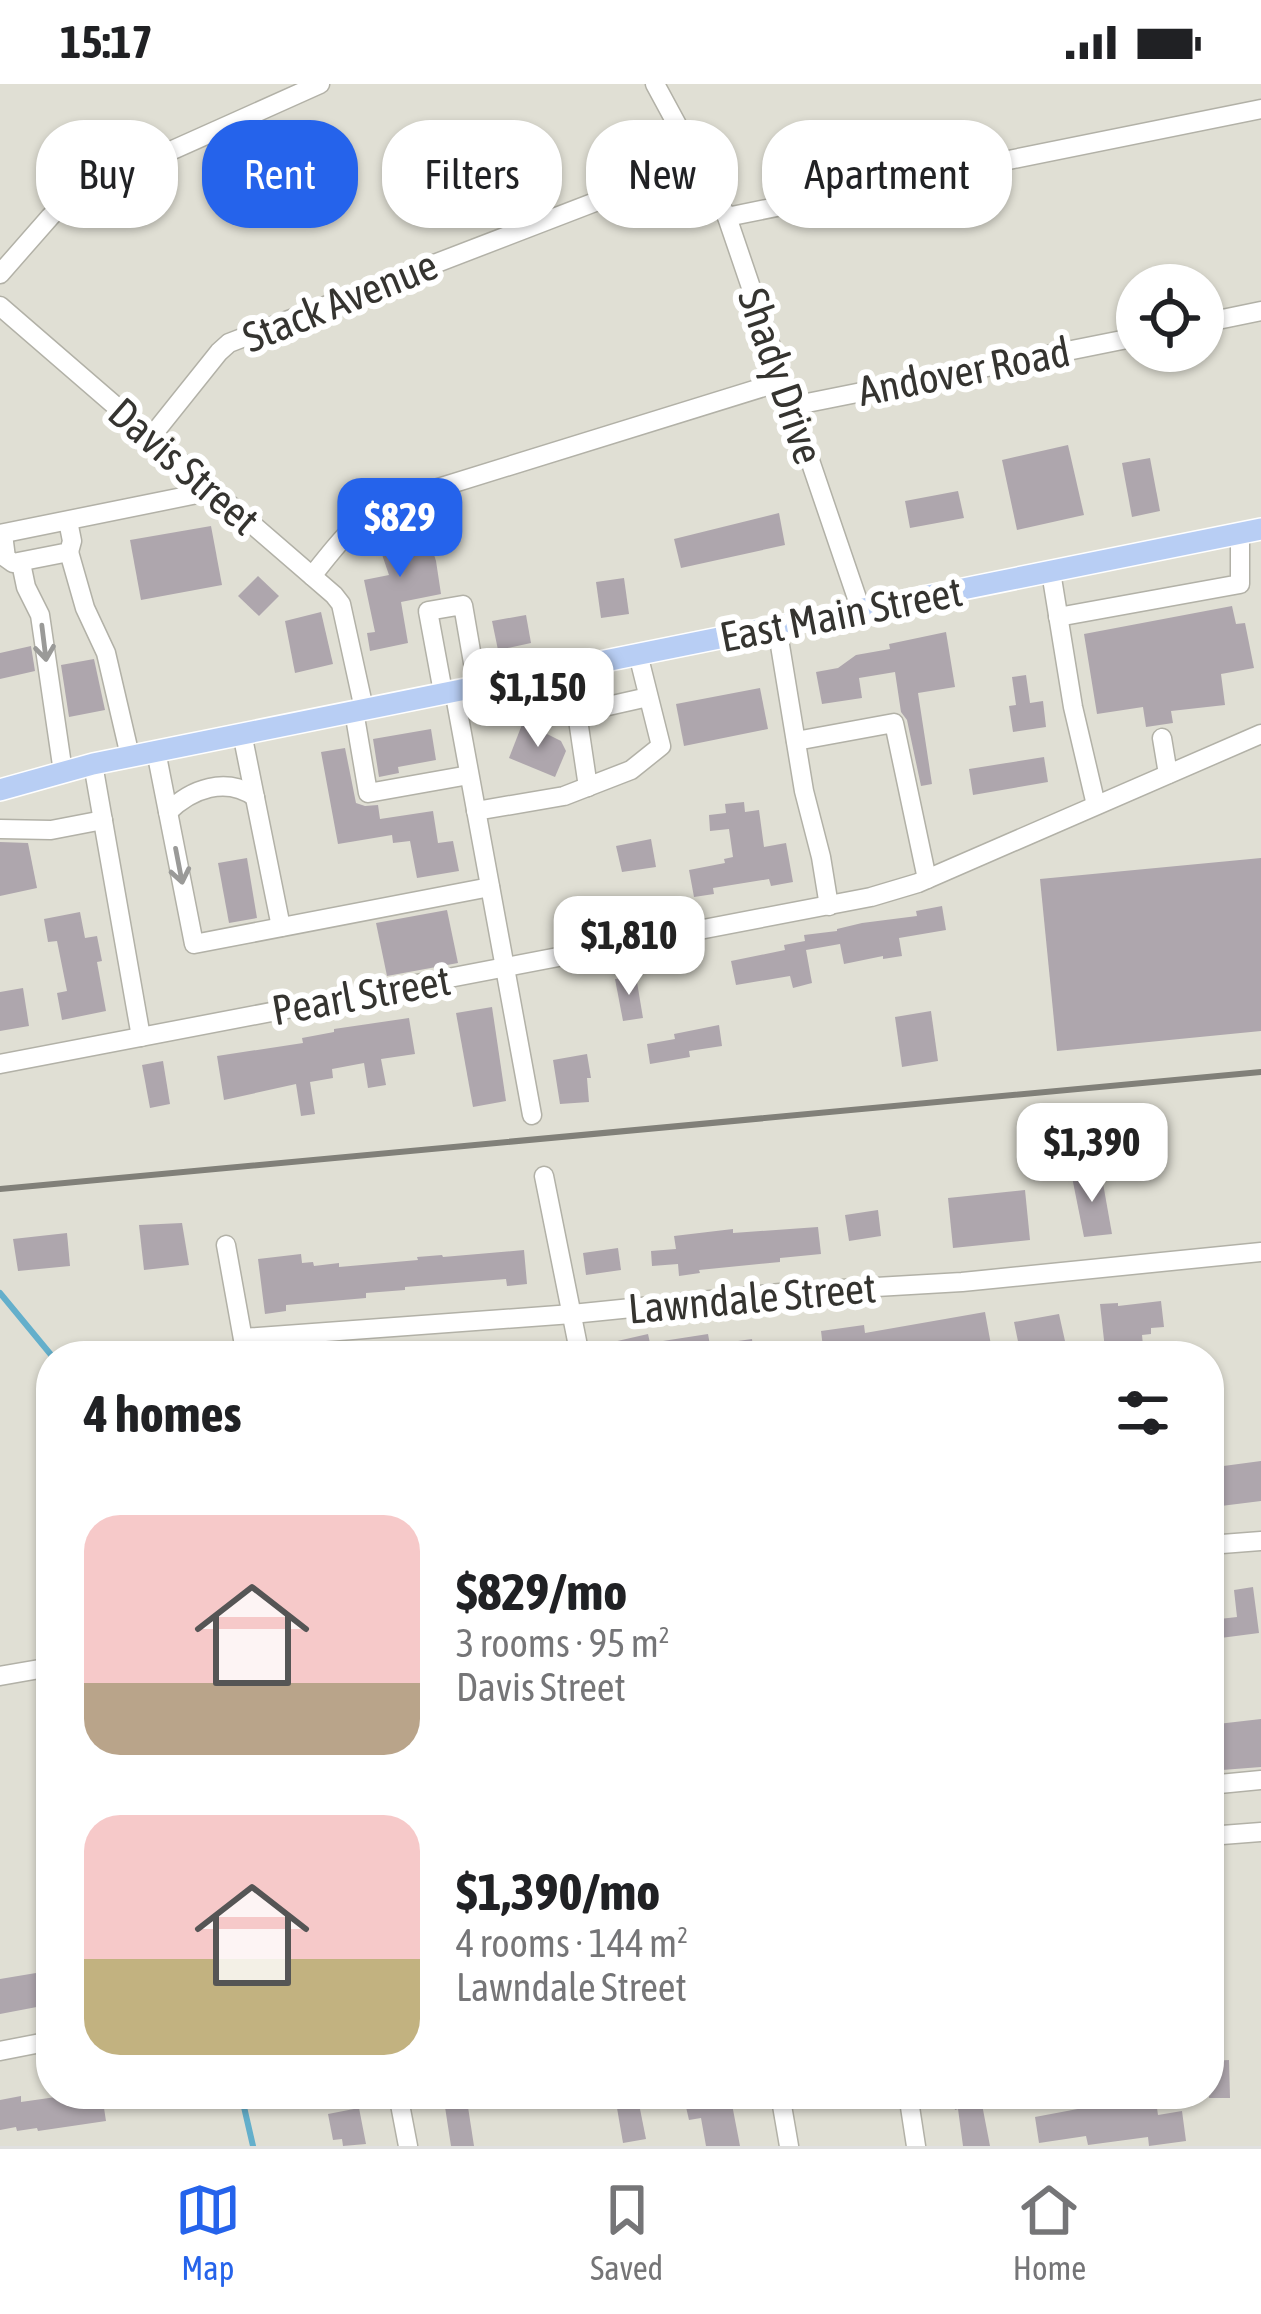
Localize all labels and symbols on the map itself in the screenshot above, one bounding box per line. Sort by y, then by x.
street label: Stack Avenue [236,240,444,362]
street label: Shady Drive [729,282,833,470]
street label: Andover Road [854,327,1074,415]
street label: Davis Street [99,388,269,544]
pin: $829 [329,478,471,580]
street label: East Main Street [716,567,966,661]
one-way arrow [33,622,56,661]
pin: $1,150 [440,648,636,750]
one-way arrow [168,846,191,884]
pin: $1,810 [531,896,727,998]
street label: Pearl Street [268,956,454,1034]
pin: $1,390 [994,1103,1190,1205]
street label: Lawndale Street [626,1263,878,1333]

